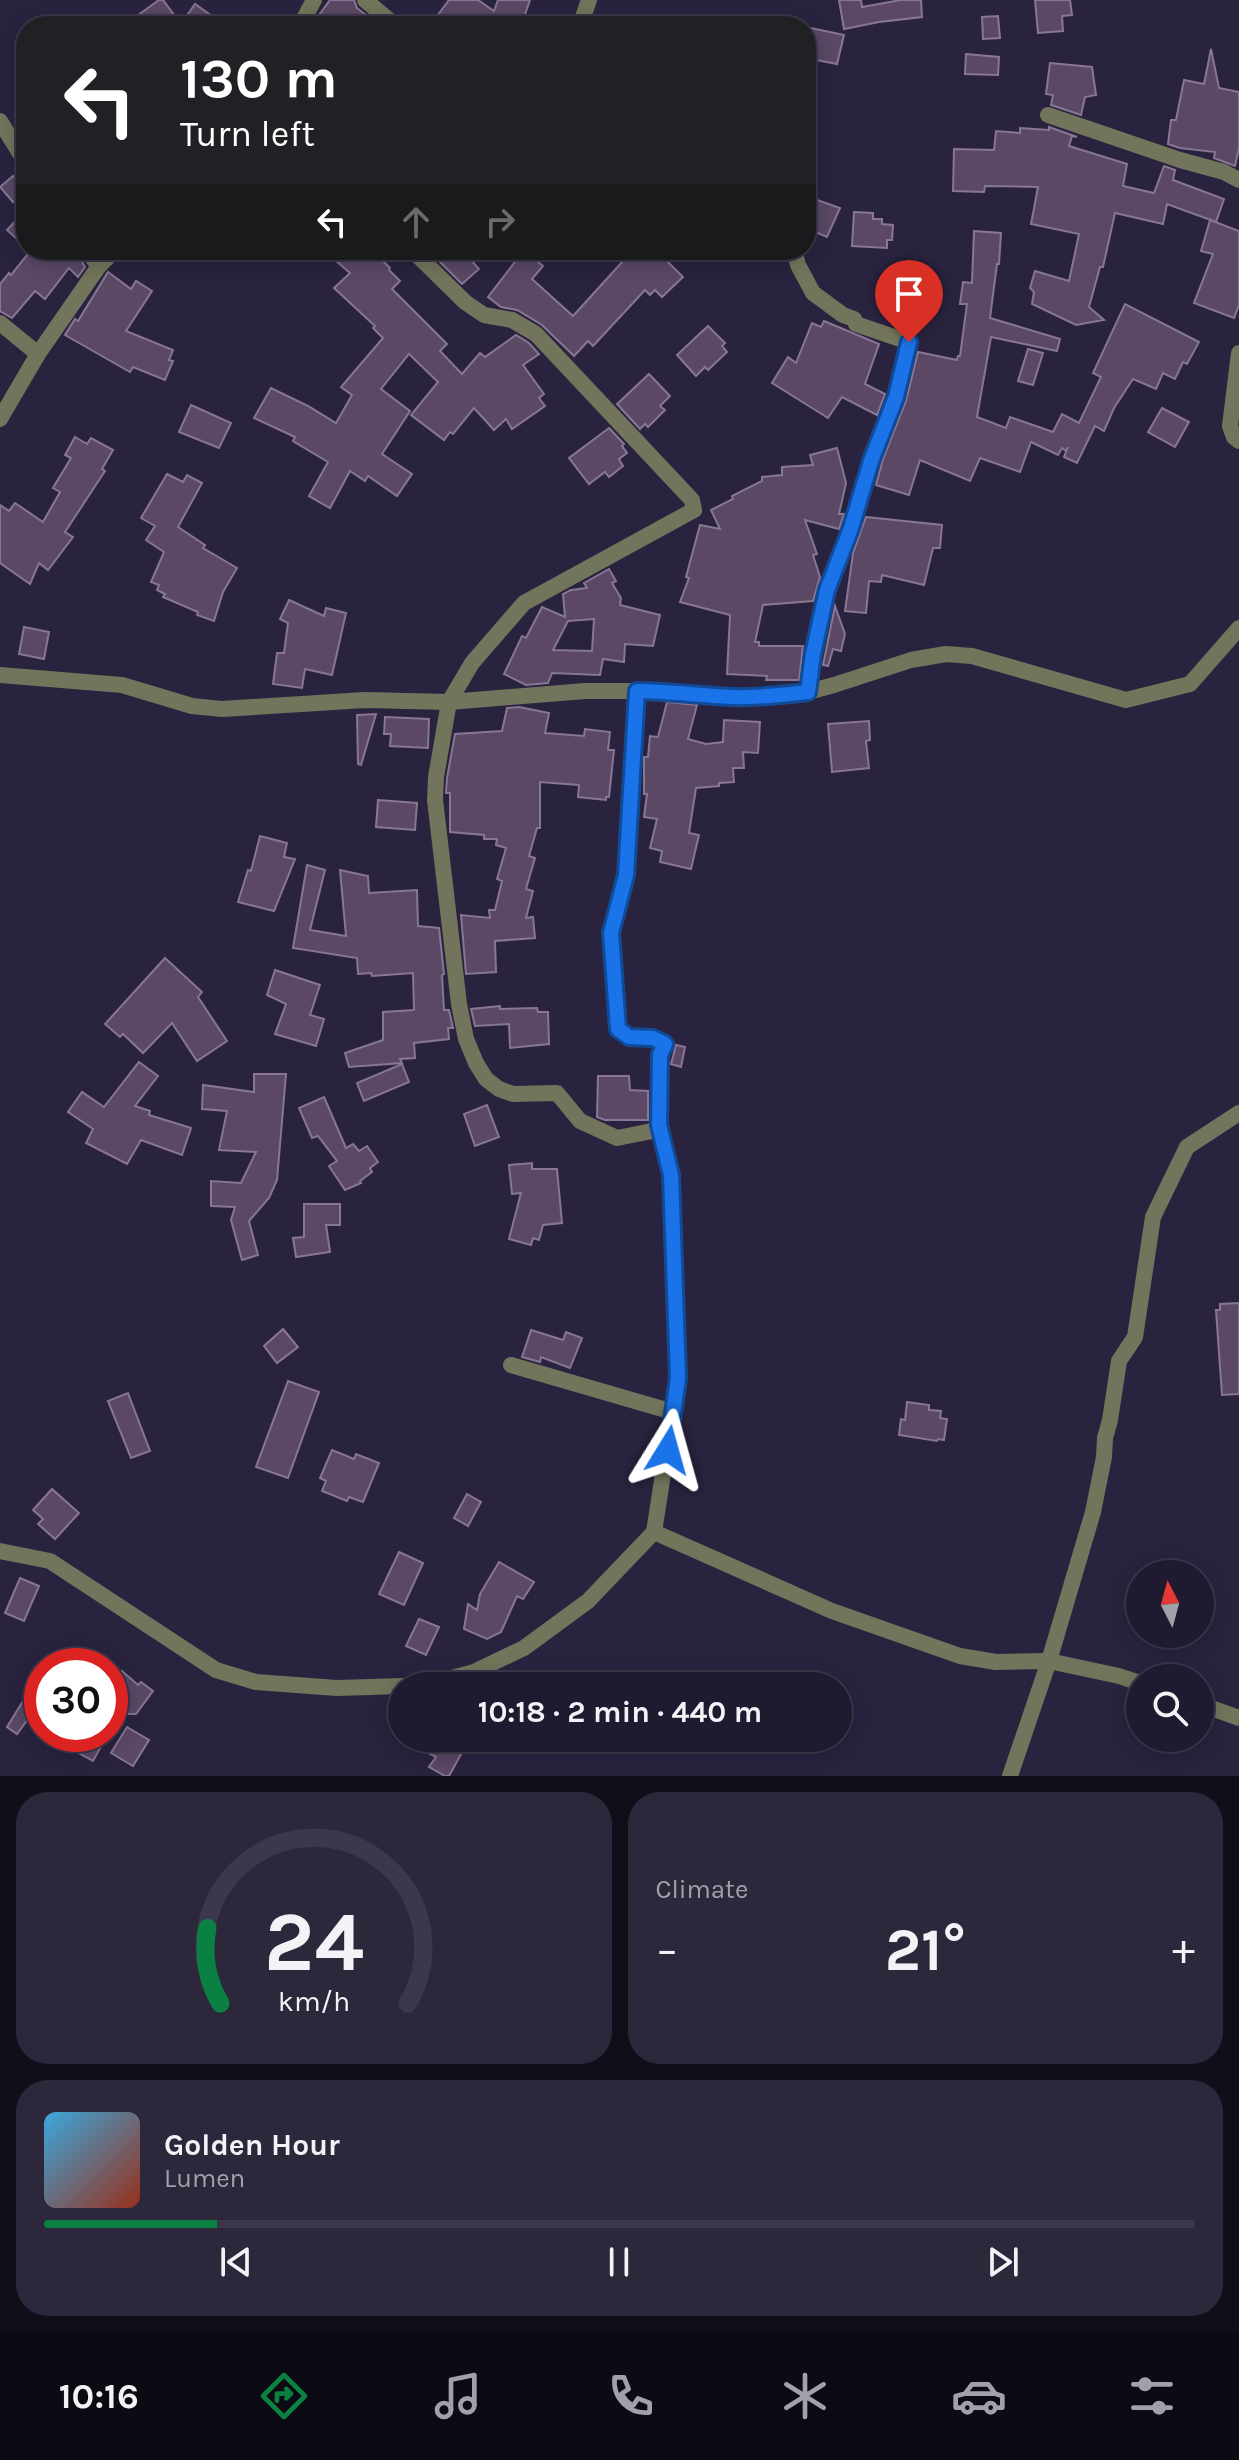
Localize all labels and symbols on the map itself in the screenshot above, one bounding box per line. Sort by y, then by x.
pin [875,260,943,342]
position arrow [626,1408,710,1492]
north arrow [1126,1560,1214,1648]
speed limit sign: 30 [24,1648,128,1752]

